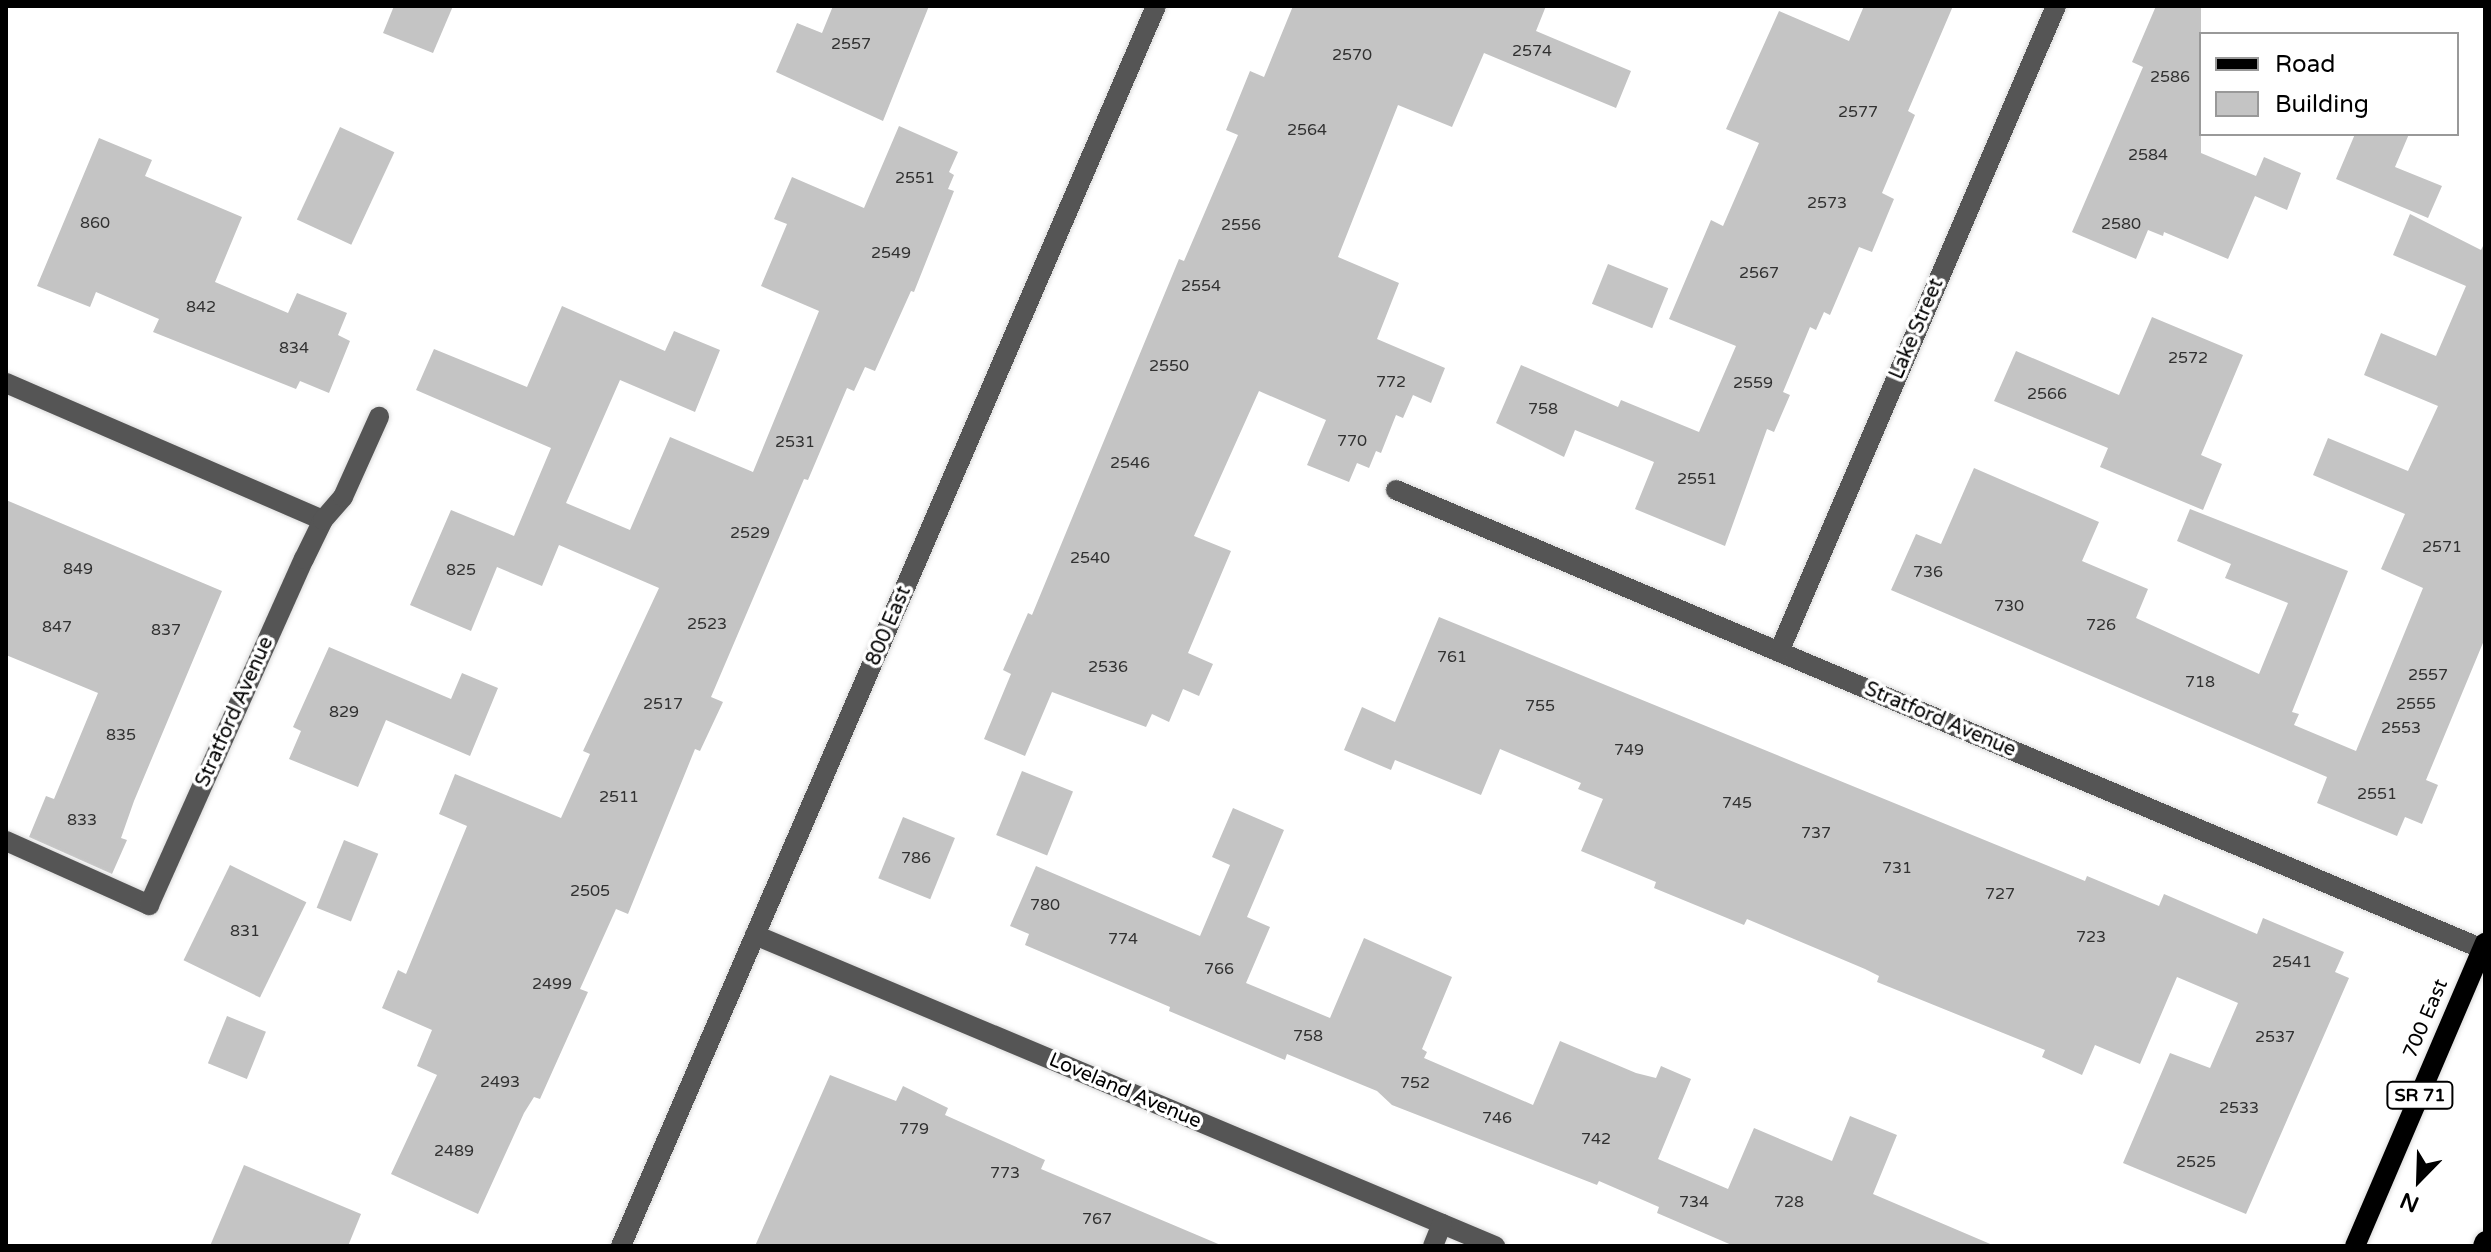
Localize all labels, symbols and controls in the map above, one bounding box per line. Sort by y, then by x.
legend [2199,32,2459,136]
house number: 2557 [831,34,871,54]
house number: 2574 [1512,41,1552,61]
house number: 2570 [1332,45,1372,65]
text: Road [2275,50,2335,79]
house number: 2586 [2150,67,2190,87]
text: Building [2275,90,2369,119]
house number: 2577 [1838,102,1878,122]
house number: 2564 [1287,120,1327,140]
house number: 2584 [2128,145,2168,165]
house number: 2551 [895,168,935,188]
house number: 2573 [1807,193,1847,213]
house number: 860 [80,213,110,233]
house number: 2580 [2101,214,2141,234]
house number: 2556 [1221,215,1261,235]
house number: 2549 [871,243,911,263]
house number: 2567 [1739,263,1779,283]
street label: Lake Street [1885,275,1949,383]
house number: 2554 [1181,276,1221,296]
house number: 842 [186,297,216,317]
house number: 834 [279,338,309,358]
house number: 2572 [2168,348,2208,368]
house number: 2550 [1149,356,1189,376]
house number: 772 [1376,372,1406,392]
house number: 2559 [1733,373,1773,393]
house number: 2566 [2027,384,2067,404]
house number: 758 [1528,399,1558,419]
house number: 770 [1337,431,1367,451]
house number: 2531 [775,432,815,452]
house number: 2546 [1110,453,1150,473]
house number: 2551 [1677,469,1717,489]
house number: 2529 [730,523,770,543]
house number: 2571 [2422,537,2462,557]
house number: 2540 [1070,548,1110,568]
house number: 849 [63,559,93,579]
house number: 825 [446,560,476,580]
house number: 736 [1913,562,1943,582]
street label: 800 East [862,583,916,669]
house number: 730 [1994,596,2024,616]
house number: 2523 [687,614,727,634]
house number: 726 [2086,615,2116,635]
house number: 847 [42,617,72,637]
house number: 837 [151,620,181,640]
street label: Stratford Avenue [191,633,279,791]
house number: 761 [1437,647,1467,667]
house number: 2536 [1088,657,1128,677]
house number: 2557 [2408,665,2448,685]
house number: 718 [2185,672,2215,692]
street label: Stratford Avenue [1861,677,2019,763]
house number: 2517 [643,694,683,714]
house number: 2555 [2396,694,2436,714]
house number: 755 [1525,696,1555,716]
house number: 829 [329,702,359,722]
house number: 2553 [2381,718,2421,738]
house number: 835 [106,725,136,745]
house number: 749 [1614,740,1644,760]
house number: 2551 [2357,784,2397,804]
house number: 2511 [599,787,639,807]
house number: 745 [1722,793,1752,813]
house number: 833 [67,810,97,830]
house number: 737 [1801,823,1831,843]
house number: 786 [901,848,931,868]
house number: 731 [1882,858,1912,878]
house number: 2505 [570,881,610,901]
house number: 727 [1985,884,2015,904]
house number: 780 [1030,895,1060,915]
house number: 831 [230,921,260,941]
house number: 723 [2076,927,2106,947]
house number: 774 [1108,929,1138,949]
house number: 2541 [2272,952,2312,972]
house number: 766 [1204,959,1234,979]
house number: 2499 [532,974,572,994]
street label: 700 East [2399,976,2453,1062]
house number: 758 [1293,1026,1323,1046]
house number: 2537 [2255,1027,2295,1047]
street label: Loveland Avenue [1045,1048,1205,1134]
house number: 2493 [480,1072,520,1092]
house number: 752 [1400,1073,1430,1093]
road number: SR 71 [2386,1081,2454,1109]
house number: 2533 [2219,1098,2259,1118]
house number: 746 [1482,1108,1512,1128]
house number: 779 [899,1119,929,1139]
house number: 742 [1581,1129,1611,1149]
north arrow [2379,1140,2459,1220]
house number: 2489 [434,1141,474,1161]
house number: 2525 [2176,1152,2216,1172]
house number: 773 [990,1163,1020,1183]
text: N [2396,1187,2423,1218]
house number: 734 [1679,1192,1709,1212]
house number: 728 [1774,1192,1804,1212]
house number: 767 [1082,1209,1112,1229]

